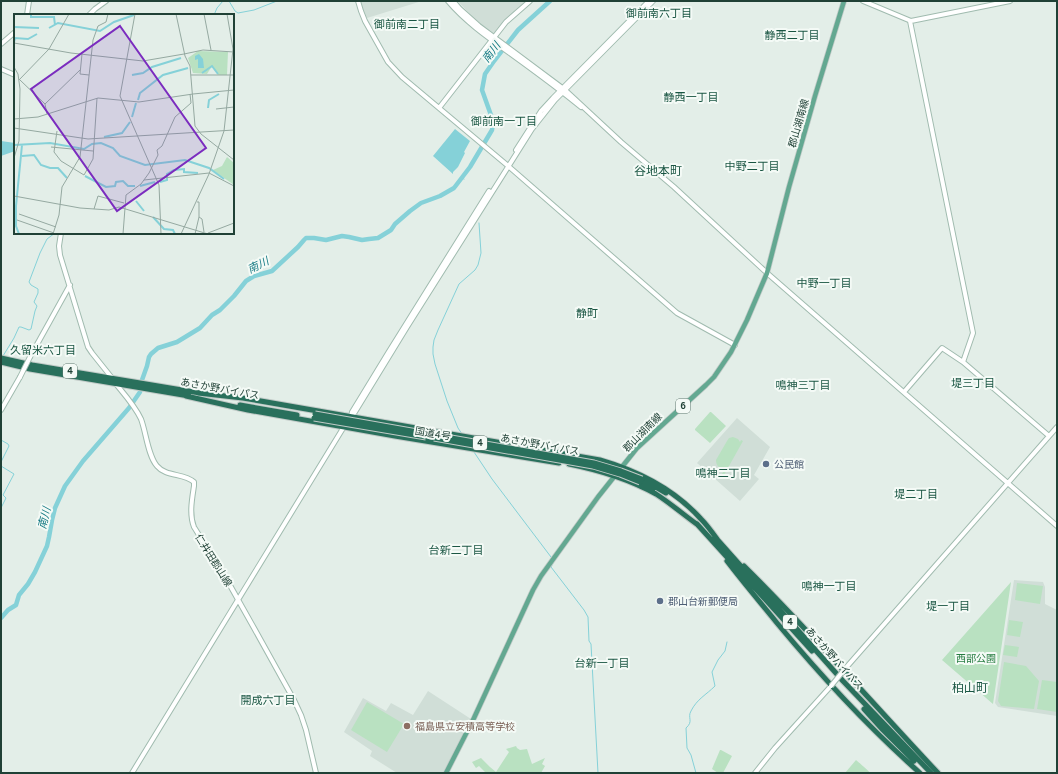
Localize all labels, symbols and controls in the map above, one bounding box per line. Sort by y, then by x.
district label: 御前南六丁目 [625,7,692,20]
inset map [14,14,234,234]
district label: 御前南二丁目 [373,18,440,31]
district label: 静西二丁目 [765,29,820,42]
water label: 南川 [480,39,504,65]
district label: 静西一丁目 [664,91,719,104]
street label: 郡山湖南線 [785,97,812,149]
district label: 御前南一丁目 [470,115,537,128]
district label: 中野二丁目 [725,160,780,173]
district label: 谷地本町 [634,164,682,178]
water label: 南川 [245,254,272,276]
district label: 中野一丁目 [797,277,852,290]
district label: 静町 [576,307,598,320]
district label: 久留米六丁目 [10,344,76,357]
road number: 4 [63,364,77,378]
street label: あさか野バイパス [179,375,260,402]
district label: 堤三丁目 [951,377,995,390]
district label: 鳴神三丁目 [776,379,831,392]
road number: 6 [676,399,690,413]
street label: 郡山湖南線 [620,410,665,455]
street label: 国道4号 [414,424,452,443]
street label: あさか野バイパス [499,431,580,458]
road number: 4 [473,436,487,450]
place label: 公民館 [774,458,804,471]
marker: 公民館 [761,459,771,469]
district label: 鳴神二丁目 [696,467,751,480]
district label: 堤二丁目 [894,488,938,501]
water label: 南川 [36,505,54,530]
street label: 仁井田郡山線 [192,531,235,589]
district label: 台新二丁目 [429,544,484,557]
district label: 鳴神一丁目 [802,580,857,593]
place label: 郡山台新郵便局 [668,595,738,608]
marker: 郡山台新郵便局 [655,596,665,606]
district label: 堤一丁目 [926,600,970,613]
road number: 4 [783,615,797,629]
street label: あさか野バイパス [803,624,866,692]
park label: 西部公園 [956,652,996,665]
district label: 台新一丁目 [575,657,630,670]
district label: 柏山町 [952,681,988,695]
district label: 開成六丁目 [241,694,296,707]
place label: 福島県立安積高等学校 [415,720,515,733]
marker: 福島県立安積高等学校 [402,721,412,731]

